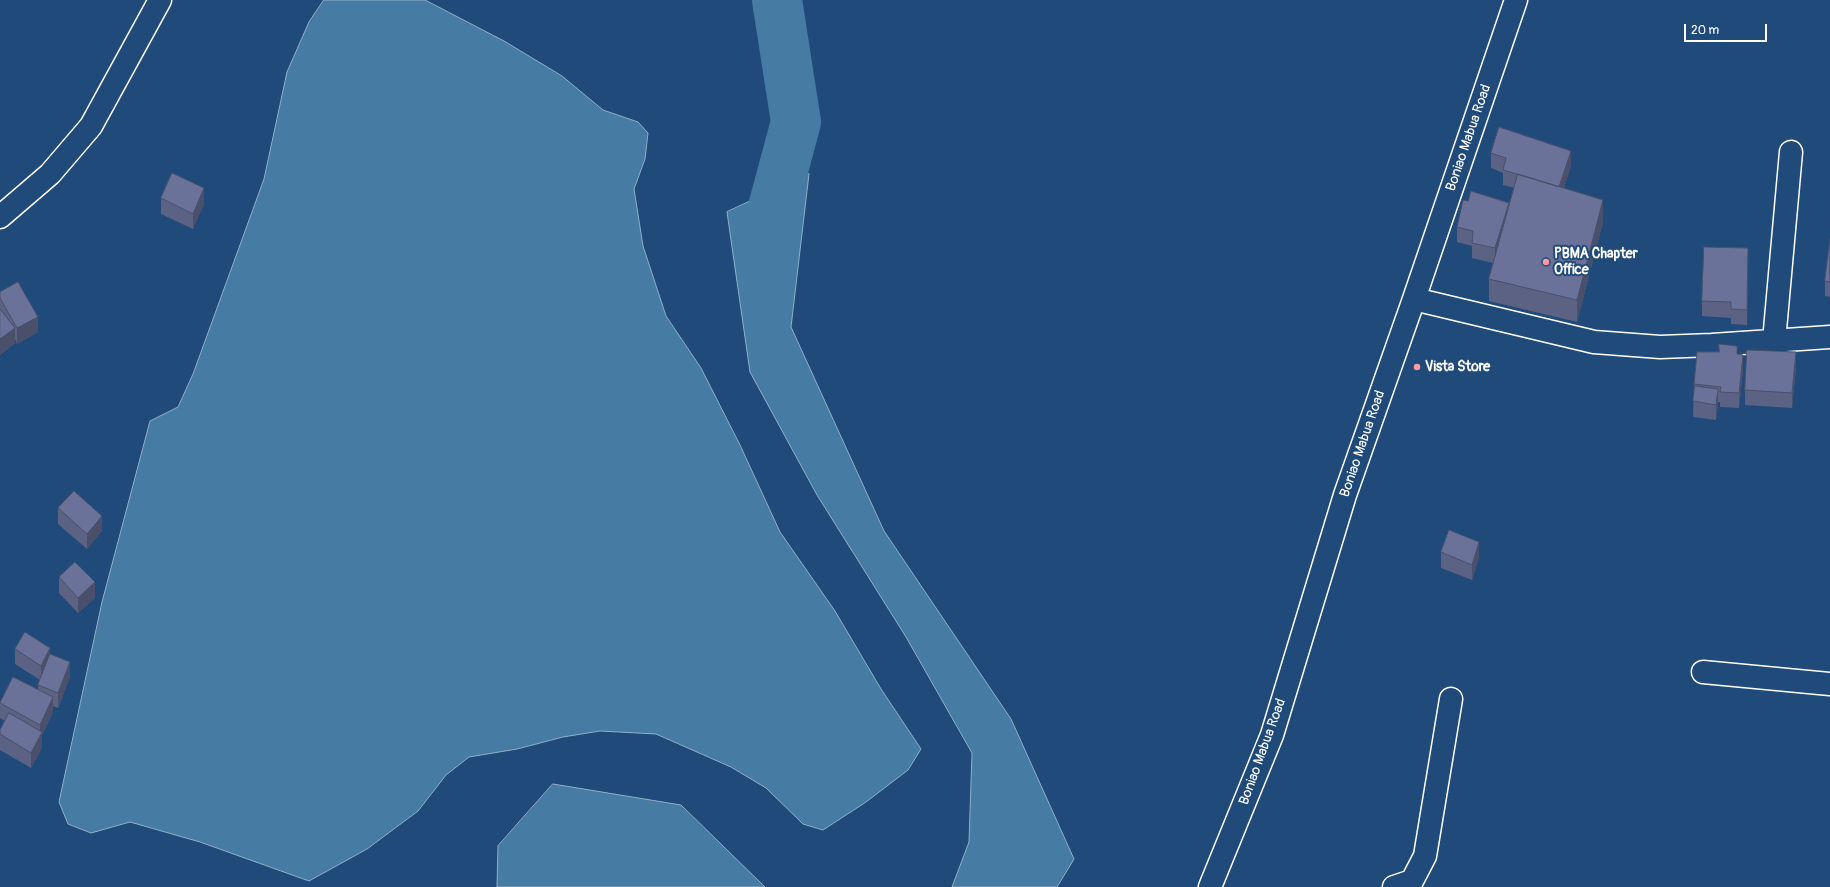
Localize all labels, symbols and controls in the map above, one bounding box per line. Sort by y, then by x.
scale bar [1686,16,1769,42]
text: 20 m [1691,23,1719,38]
street label: Boniao Mabua Road [1443,82,1495,194]
place label: PBMA Chapter Office [1554,246,1638,278]
marker: PBMA Chapter Office [1541,257,1551,267]
place label: Vista Store [1425,359,1490,375]
marker: Vista Store [1412,362,1422,372]
street label: Boniao Mabua Road [1337,388,1389,500]
street label: Boniao Mabua Road [1236,697,1290,807]

